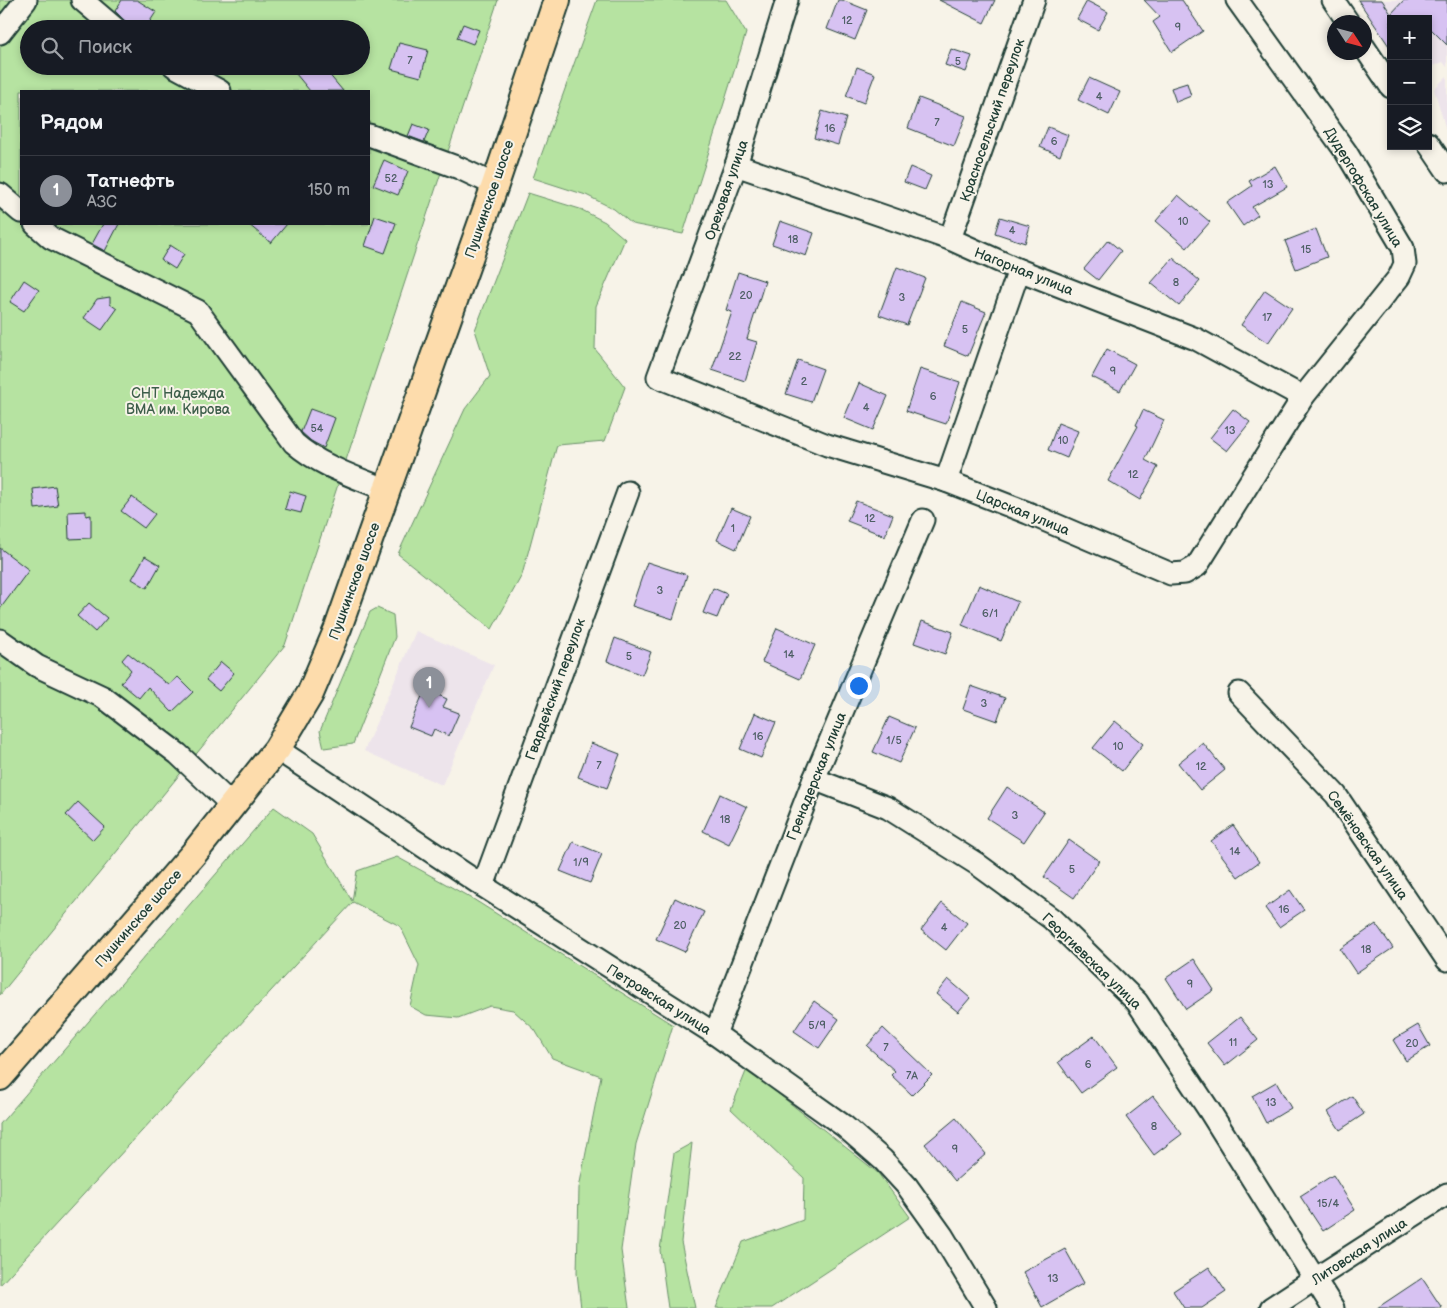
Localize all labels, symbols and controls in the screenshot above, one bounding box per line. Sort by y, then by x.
house number: 12 [842,14,853,27]
north arrow [1327,15,1372,60]
map controls [1387,15,1432,150]
button: + [1387,15,1432,60]
search box [20,20,370,75]
house number: 9 [1175,21,1181,34]
icon: search [38,34,66,62]
text: Поиск [78,36,132,59]
street label: Красносельский переулок [957,36,1029,204]
house number: 7 [407,54,413,67]
house number: 5 [955,55,961,68]
button: − [1387,60,1432,105]
house number: 4 [1096,90,1103,103]
button: layers [1387,105,1432,150]
text: Рядом [40,110,103,135]
house number: 7 [934,116,940,129]
house number: 16 [825,122,836,135]
street label: Дудергофская улица [1321,124,1407,251]
house number: 6 [1051,135,1058,148]
street label: Ореховая улица [701,137,752,243]
street label: Пушкинское шоссе [461,138,518,260]
text: Татнефть [87,170,174,193]
house number: 52 [385,172,398,185]
house number: 13 [1262,178,1274,191]
text: 1 [53,181,59,200]
text: 150 m [308,181,350,200]
text: АЗС [87,193,117,212]
house number: 10 [1178,215,1189,228]
house number: 4 [1009,224,1016,237]
house number: 18 [788,233,798,246]
house number: 15 [1301,243,1311,256]
street label: Нагорная улица [972,244,1077,299]
house number: 8 [1173,276,1179,289]
house number: 20 [740,289,753,302]
house number: 3 [899,291,906,304]
house number: 17 [1262,311,1272,324]
house number: 5 [962,323,968,336]
house number: 22 [729,350,742,363]
house number: 9 [1110,365,1116,378]
house number: 2 [801,375,808,388]
park label: СНТ Надежда ВМА им. Кирова [126,385,231,418]
house number: 6 [930,390,937,403]
house number: 4 [863,401,870,414]
house number: 54 [310,422,324,435]
house number: 13 [1224,424,1236,437]
house number: 10 [1058,434,1069,447]
house number: 12 [1128,468,1139,481]
street label: Царская улица [973,486,1073,539]
house number: 12 [865,512,876,525]
street label: Пушкинское шоссе [325,520,384,642]
house number: 1 [731,522,735,535]
house number: 3 [657,584,664,597]
house number: 6/1 [982,607,998,620]
street label: Гвардейский переулок [522,615,589,762]
house number: 14 [784,648,795,661]
house number: 5 [626,650,632,663]
pin: 1 [413,667,445,708]
your location [846,673,872,699]
house number: 3 [981,697,988,710]
street label: Гренадерская улица [783,709,850,843]
house number: 16 [753,730,764,743]
house number: 1/5 [886,734,902,747]
house number: 10 [1113,740,1124,753]
house number: 7 [596,759,602,772]
house number: 12 [1196,760,1207,773]
street label: Семёновская улица [1324,787,1412,904]
house number: 3 [1012,809,1019,822]
house number: 18 [720,813,730,826]
house number: 14 [1230,845,1241,858]
house number: 1/9 [573,856,589,869]
house number: 5 [1069,863,1075,876]
street label: Пушкинское шоссе [91,866,185,971]
house number: 16 [1279,903,1290,916]
street label: Георгиевская улица [1038,909,1145,1014]
house number: 20 [674,919,687,932]
house number: 4 [941,921,948,934]
house number: 18 [1361,943,1371,956]
street label: Петровская улица [603,960,715,1039]
house number: 9 [1187,978,1193,991]
house number: 5/9 [808,1019,826,1032]
house number: 11 [1229,1036,1237,1049]
house number: 20 [1406,1037,1419,1050]
house number: 7 [883,1041,889,1054]
house number: 6 [1085,1058,1092,1071]
house number: 7А [906,1069,918,1082]
house number: 13 [1265,1096,1277,1109]
house number: 8 [1151,1120,1157,1133]
house number: 9 [952,1143,958,1156]
house number: 15/4 [1317,1197,1339,1210]
street label: Литовская улица [1308,1214,1411,1289]
house number: 13 [1047,1272,1059,1285]

